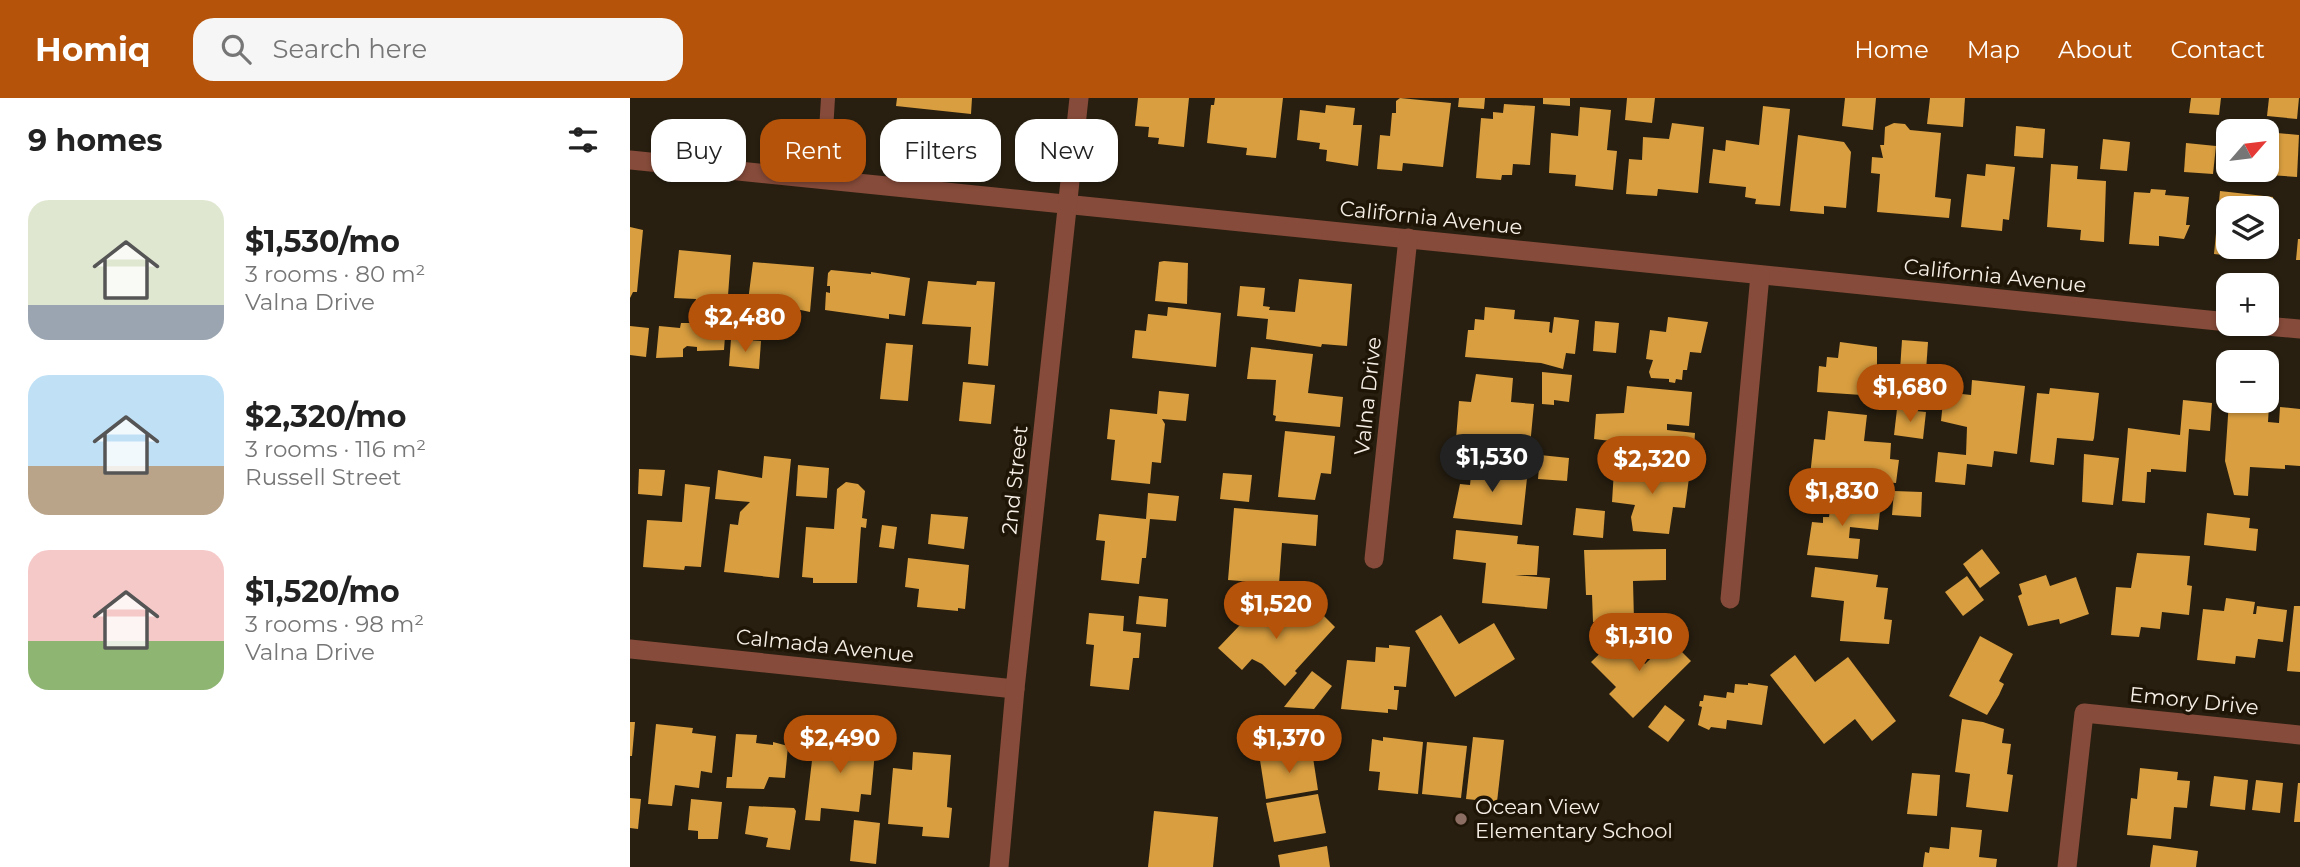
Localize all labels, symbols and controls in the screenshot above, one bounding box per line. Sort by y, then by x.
search box [193,18,683,81]
text: Homiq [35,29,151,69]
icon: search [217,30,255,68]
text: Search here [273,33,427,65]
text: Home [1854,35,1929,64]
text: Map [1967,35,2020,64]
text: About [2058,35,2132,64]
text: Contact [2170,35,2265,64]
chip: Buy [651,119,746,182]
chip: Rent [760,119,866,182]
chip: Filters [880,119,1001,182]
chip: New [1015,119,1118,182]
north arrow [2216,119,2278,182]
map controls [2216,119,2279,413]
icon: filters [564,121,602,159]
text: 9 homes [28,122,163,159]
street label: California Avenue [1338,195,1524,240]
button: layers [2216,196,2279,259]
text: $1,530/mo [245,223,400,260]
icon: home [84,228,168,312]
street label: California Avenue [1902,253,2088,298]
text: 3 rooms · 80 m² [245,260,425,288]
button: + [2216,273,2279,336]
text: Valna Drive [245,288,375,316]
pin: $2,480 [688,294,802,354]
text: $2,480 [704,303,786,331]
street label: Valna Drive [1349,336,1386,456]
button: − [2216,350,2279,413]
pin: $1,680 [1853,364,1967,424]
text: $1,680 [1873,373,1947,401]
text: $2,320/mo [245,398,406,435]
icon: home [84,403,168,487]
street label: 2nd Street [996,424,1033,536]
pin: $1,530 [1435,434,1549,494]
text: 3 rooms · 116 m² [245,435,426,463]
pin: $2,320 [1595,436,1709,496]
text: $1,530 [1456,443,1528,471]
text: $2,320 [1613,445,1691,473]
text: Russell Street [245,463,401,491]
pin: $1,830 [1785,468,1899,528]
text: $1,830 [1805,477,1879,505]
text: $1,520/mo [245,573,400,610]
icon: home [84,578,168,662]
pin: $1,520 [1219,582,1333,641]
text: $1,520 [1240,590,1312,618]
text: 3 rooms · 98 m² [245,610,424,638]
pin: $1,310 [1582,614,1696,673]
text: $1,310 [1605,622,1673,650]
street label: Calmada Avenue [735,624,915,667]
text: Valna Drive [245,638,375,666]
street label: Emory Drive [2128,681,2260,720]
pin: $2,490 [783,716,897,775]
pin: $1,370 [1232,716,1346,775]
text: $2,490 [800,724,880,752]
text: $1,370 [1253,724,1325,752]
place label: Ocean View Elementary School [1475,794,1673,843]
marker: Ocean View Elementary School [1453,811,1469,827]

